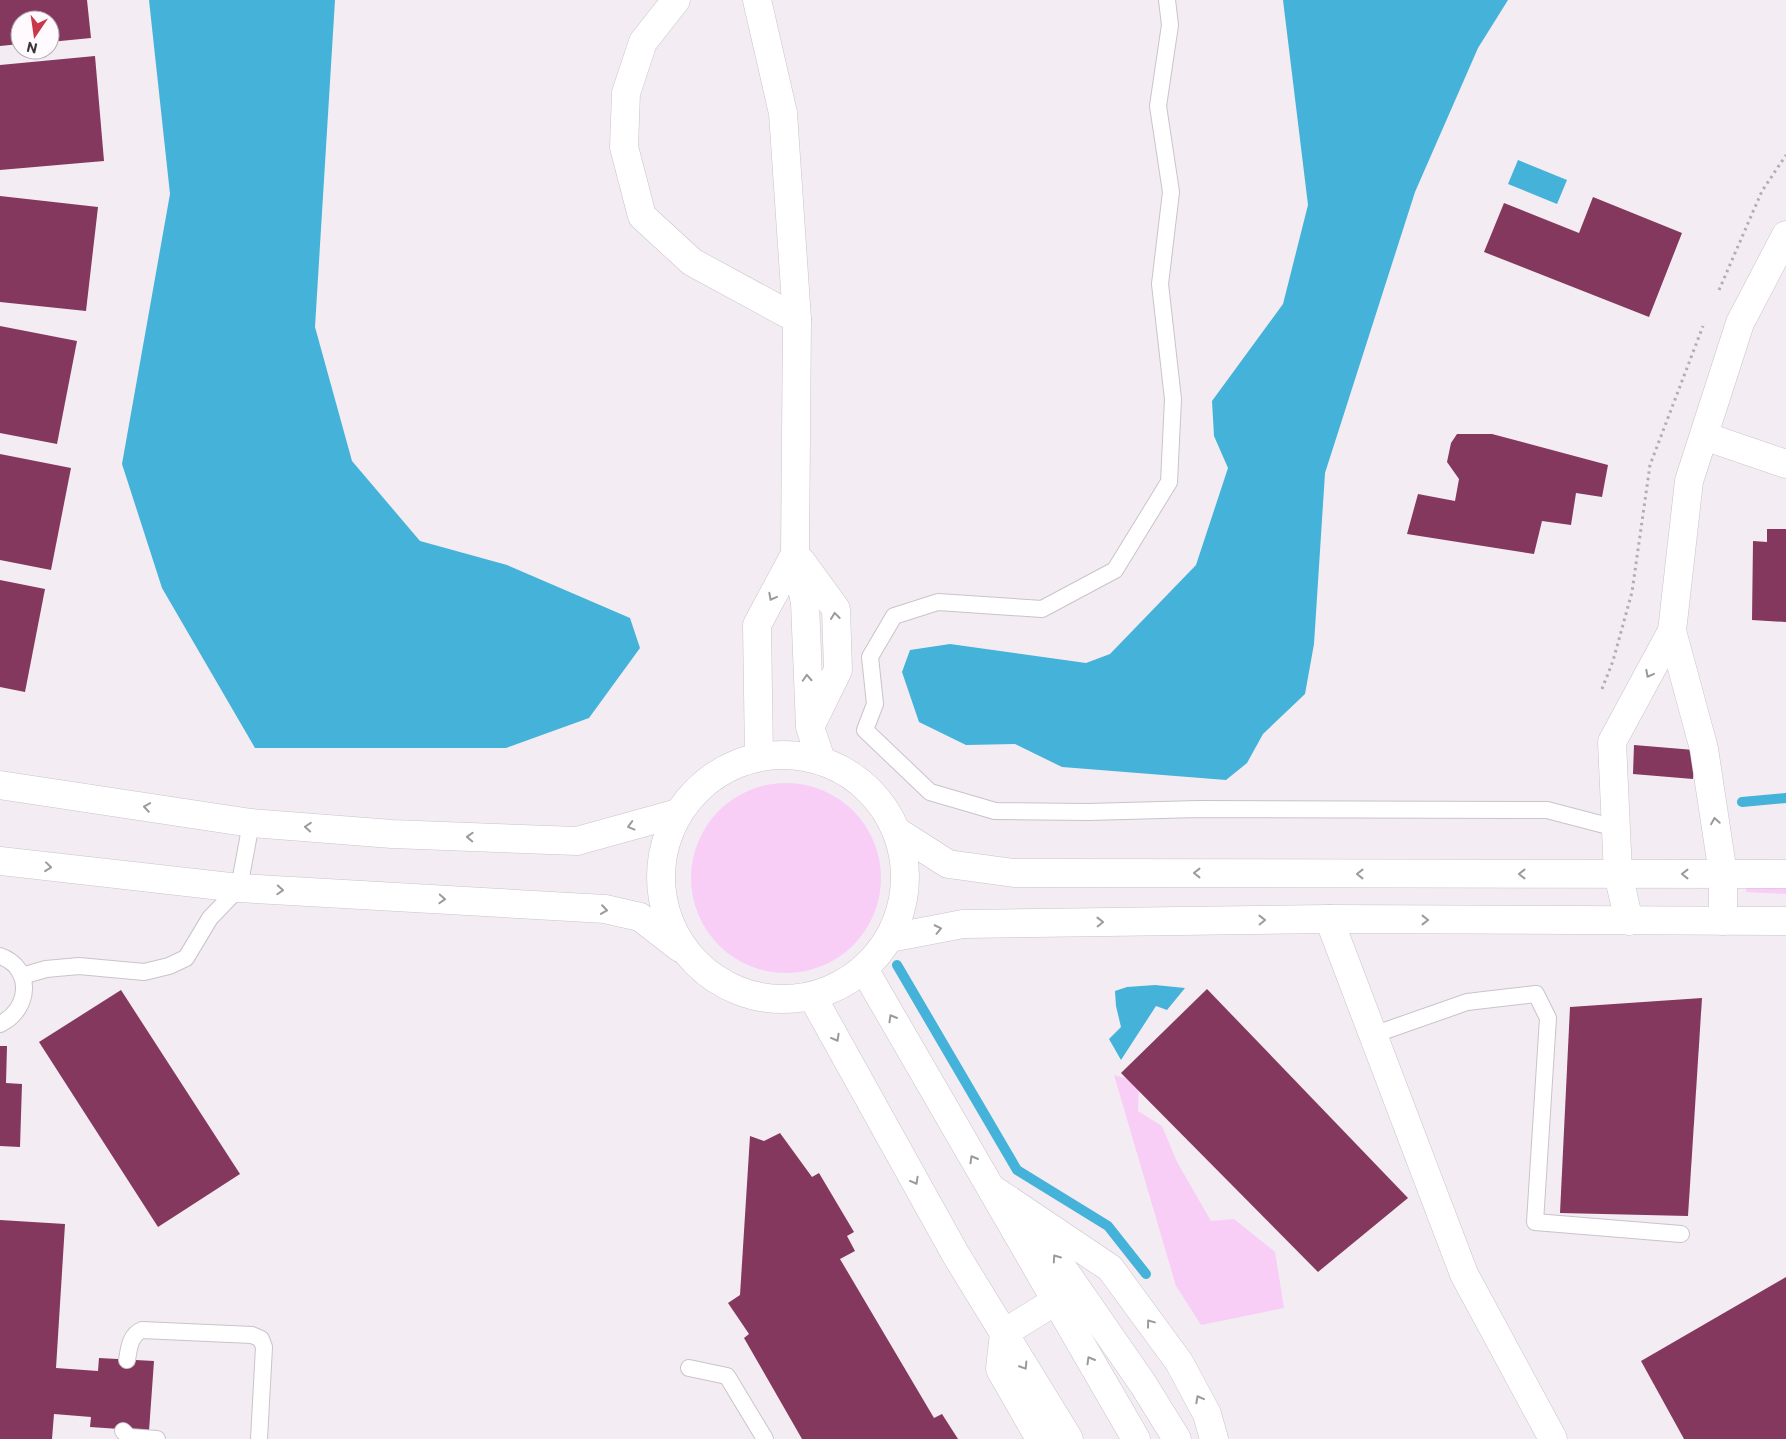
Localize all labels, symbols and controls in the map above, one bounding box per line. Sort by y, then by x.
north arrow [10,10,60,60]
text: N [25,39,39,58]
one-way arrow [768,591,778,600]
one-way arrow [830,611,841,619]
one-way arrow [1645,668,1655,677]
one-way arrow [802,674,813,682]
one-way arrow [143,802,151,813]
one-way arrow [1711,816,1721,825]
one-way arrow [626,820,635,831]
one-way arrow [304,822,312,833]
one-way arrow [466,831,474,842]
one-way arrow [45,862,53,873]
one-way arrow [1193,868,1201,878]
one-way arrow [1356,869,1364,879]
one-way arrow [1518,869,1526,879]
one-way arrow [1681,869,1688,879]
one-way arrow [276,885,284,896]
one-way arrow [438,893,446,904]
one-way arrow [600,904,608,914]
one-way arrow [1258,915,1266,925]
one-way arrow [1421,915,1429,925]
one-way arrow [1096,917,1104,927]
one-way arrow [933,924,942,934]
one-way arrow [888,1014,898,1023]
one-way arrow [830,1033,840,1042]
one-way arrow [970,1155,980,1164]
one-way arrow [908,1175,918,1184]
one-way arrow [1053,1254,1062,1264]
one-way arrow [1147,1319,1156,1329]
one-way arrow [1086,1356,1096,1365]
one-way arrow [1017,1360,1027,1369]
one-way arrow [1195,1396,1205,1405]

